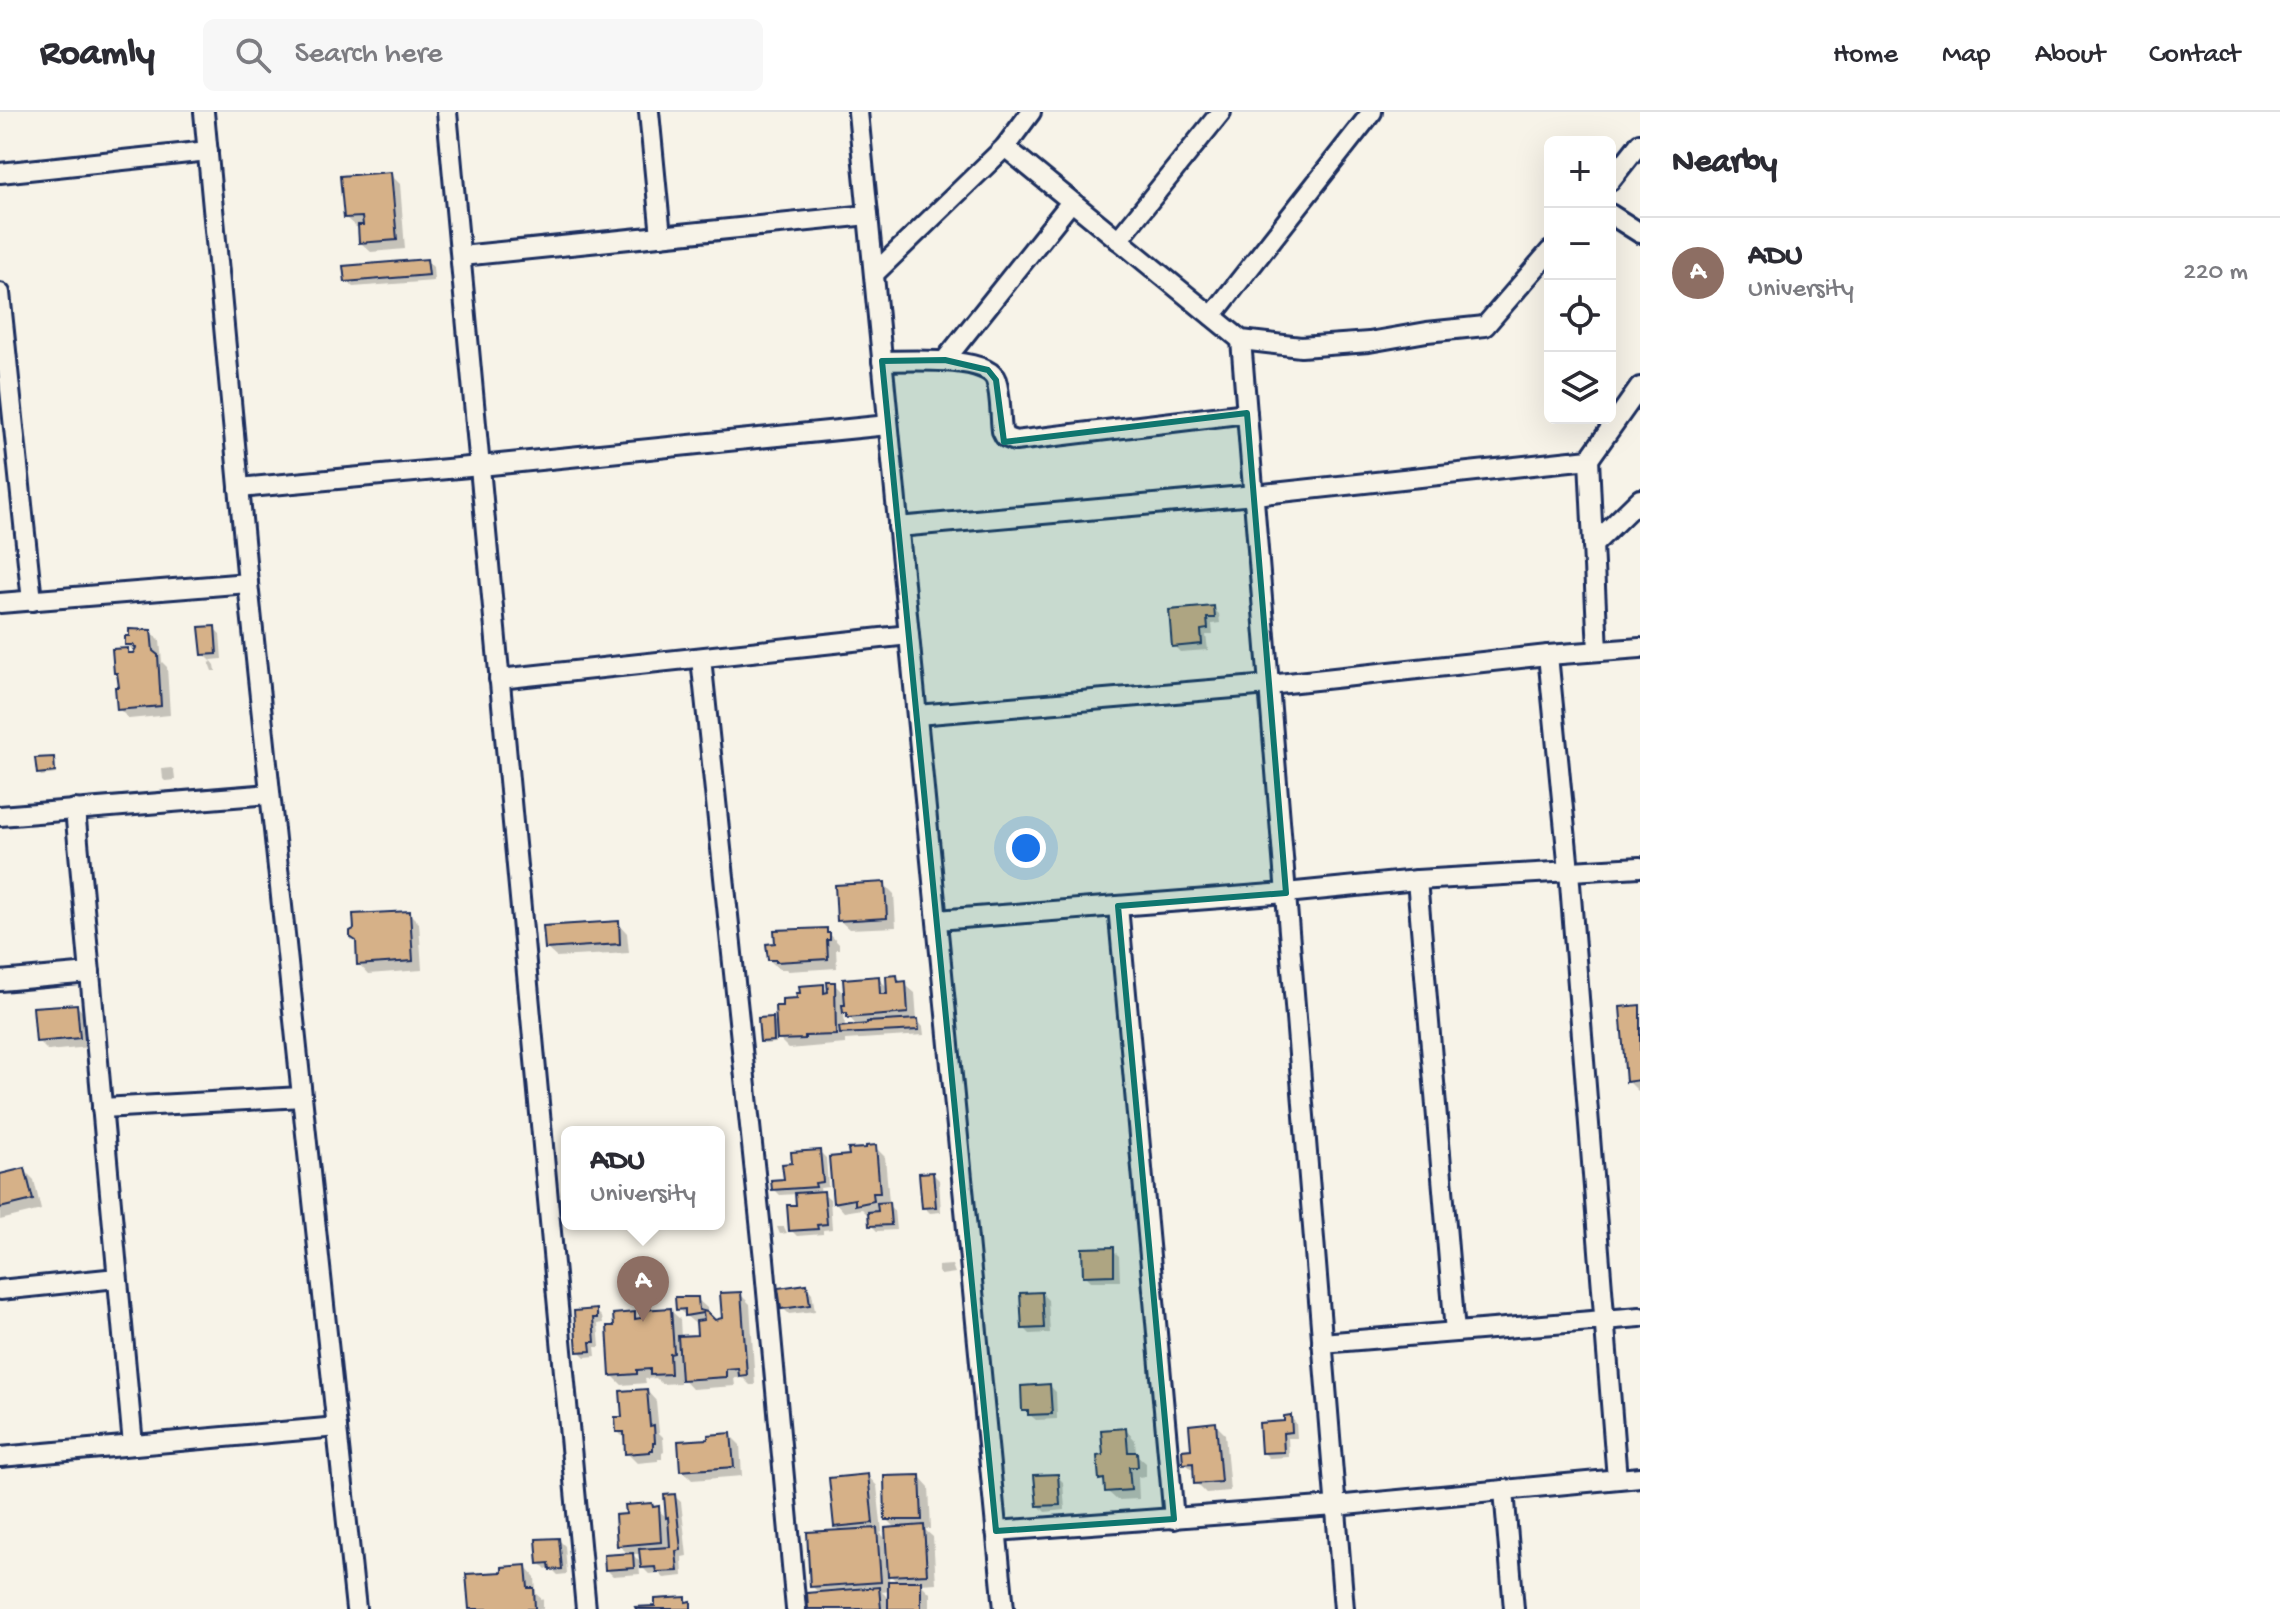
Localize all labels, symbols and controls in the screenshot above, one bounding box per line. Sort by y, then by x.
search box [203,19,763,91]
text: Roamly [40,33,155,77]
icon: search [231,33,275,77]
text: Search here [295,38,443,73]
text: Home [1833,39,1898,72]
text: Map [1942,39,1991,72]
text: About [2035,39,2105,72]
text: Contact [2149,39,2240,72]
map controls [1544,136,1616,424]
button: + [1544,136,1616,208]
text: Nearby [1672,144,1777,184]
button: − [1544,208,1616,280]
text: ADU [1748,240,1803,275]
text: A [1690,258,1706,289]
text: 220 m [2183,258,2248,289]
text: University [1748,275,1854,306]
button: locate [1544,280,1616,352]
button: layers [1544,352,1616,424]
your location [1006,828,1046,868]
popup [561,1126,725,1230]
text: ADU [590,1145,645,1180]
text: University [590,1180,696,1211]
pin: A [617,1256,669,1322]

